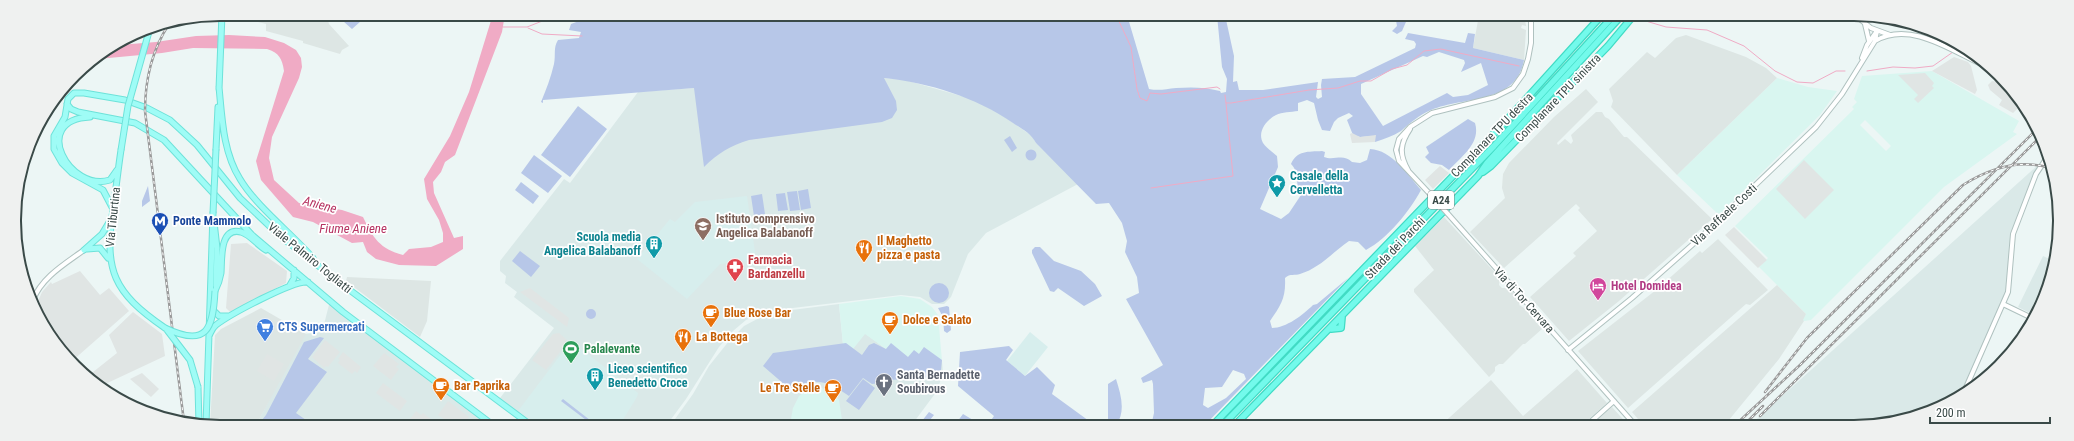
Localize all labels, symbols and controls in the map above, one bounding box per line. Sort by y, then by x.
street label: Complanare TPU sinistra [1512,51,1604,145]
street label: Complanare TPU destra [1448,90,1536,180]
place label: Casale della Cervelletta [1290,169,1349,197]
place icon: Casale della Cervelletta [1267,173,1287,198]
street label: Via Raffaele Costi [1688,181,1760,249]
street label: Via Tiburtina [103,186,123,248]
road number: A24 [1428,191,1454,209]
water label: Aniene [300,193,338,216]
metro station icon: Ponte Mammolo [150,211,170,236]
place label: Istituto comprensivo Angelica Balabanoff [716,212,815,240]
place label: Ponte Mammolo [173,214,251,228]
street label: Strada dei Parchi [1362,214,1428,282]
school or university icon: Istituto comprensivo Angelica Balabanoff [693,216,713,241]
street label: Viale Palmiro Togliatti [265,220,355,296]
water label: Fiume Aniene [319,221,387,236]
place label: Scuola media Angelica Balabanoff [544,230,641,258]
building icon: Scuola media Angelica Balabanoff [644,234,664,259]
place label: Il Maghetto pizza e pasta [877,234,940,262]
restaurant icon: Il Maghetto pizza e pasta [854,238,874,263]
place label: Farmacia Bardanzellu [748,253,805,281]
pharmacy icon: Farmacia Bardanzellu [725,257,745,282]
street label: Via di Tor Cervara [1491,264,1557,336]
hotel icon: Hotel Domidea [1588,276,1608,301]
place label: Hotel Domidea [1611,279,1682,293]
cafe icon: Blue Rose Bar [701,303,721,328]
place label: Blue Rose Bar [724,306,791,320]
cafe icon: Dolce e Salato [880,310,900,335]
place label: Dolce e Salato [903,313,972,327]
supermarket icon: CTS Supermercati [255,317,275,342]
place label: CTS Supermercati [278,320,365,334]
restaurant icon: La Bottega [673,327,693,352]
place label: La Bottega [696,330,748,344]
sports icon: Palalevante [561,339,581,364]
place label: Palalevante [584,342,640,356]
place label: Liceo scientifico Benedetto Croce [608,362,688,390]
building icon: Liceo scientifico Benedetto Croce [585,366,605,391]
place label: Santa Bernadette Soubirous [897,368,980,396]
church icon: Santa Bernadette Soubirous [874,372,894,397]
cafe icon: Bar Paprika [431,376,451,401]
cafe icon: Le Tre Stelle [823,378,843,403]
place label: Bar Paprika [454,379,510,393]
place label: Le Tre Stelle [760,381,820,395]
scale bar [1930,399,2050,425]
text: 200 m [1936,406,1966,420]

